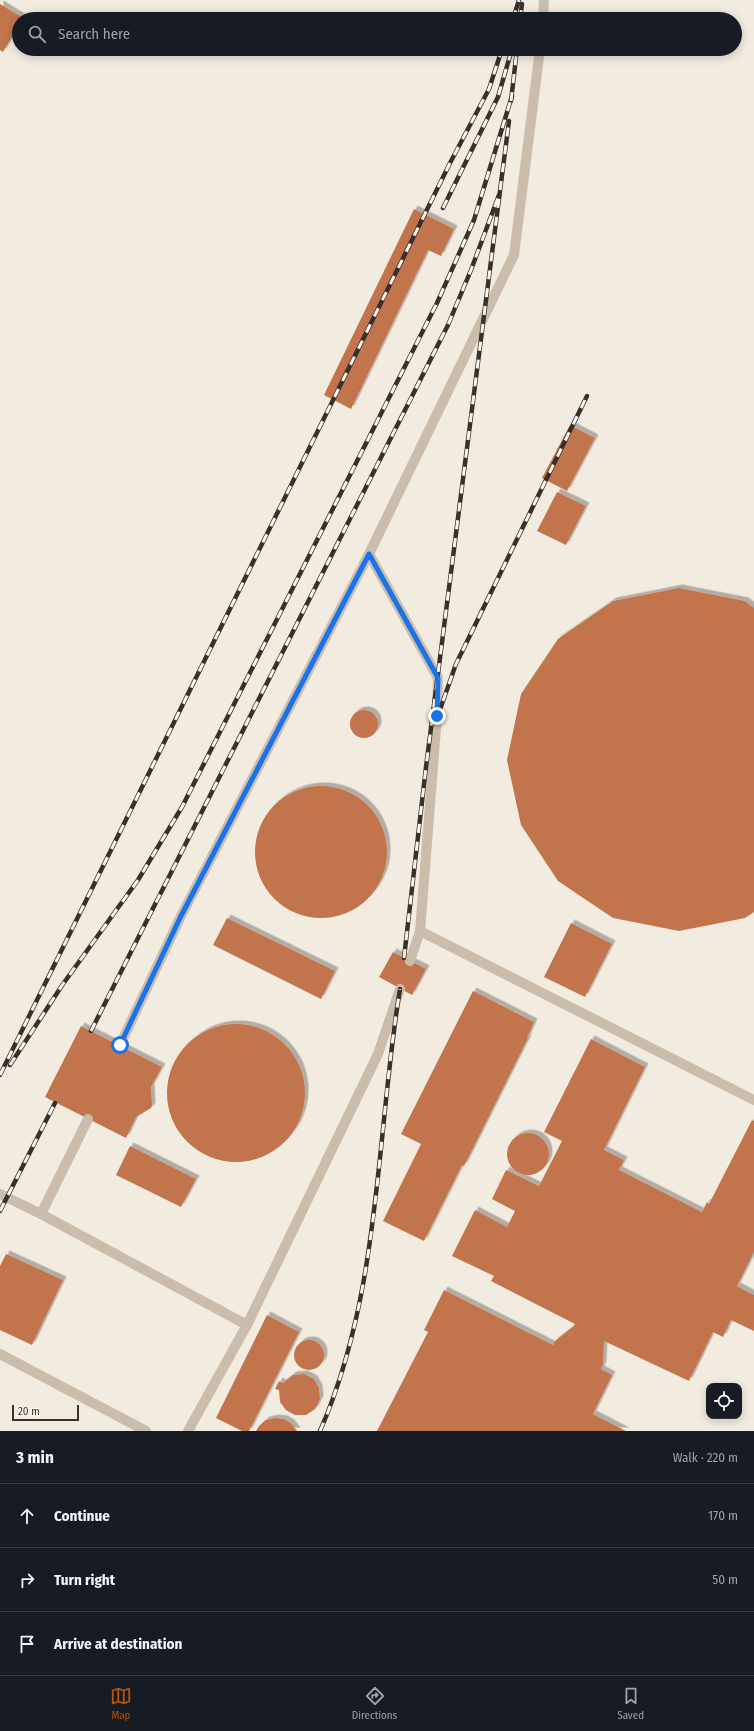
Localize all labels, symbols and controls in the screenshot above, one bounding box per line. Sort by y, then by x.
search box [12,12,742,56]
icon: search [26,23,48,45]
text: Search here [58,25,130,43]
route end [428,707,446,725]
route start [111,1036,129,1054]
map controls [706,1383,742,1419]
button: locate [706,1383,742,1419]
scale bar [12,1403,79,1422]
text: 20 m [18,1405,40,1418]
text: 3 min [16,1447,54,1468]
text: Walk · 220 m [673,1450,738,1465]
icon: ahead [16,1505,38,1527]
text: Continue [54,1507,110,1525]
text: 170 m [708,1508,738,1523]
icon: right [16,1569,38,1591]
text: Turn right [54,1571,115,1589]
text: 50 m [712,1572,738,1587]
icon: arrive [16,1633,38,1655]
text: Arrive at destination [54,1635,182,1653]
tab: Map [110,1685,132,1722]
tab: Directions [352,1685,397,1722]
tab: Saved [617,1685,644,1722]

